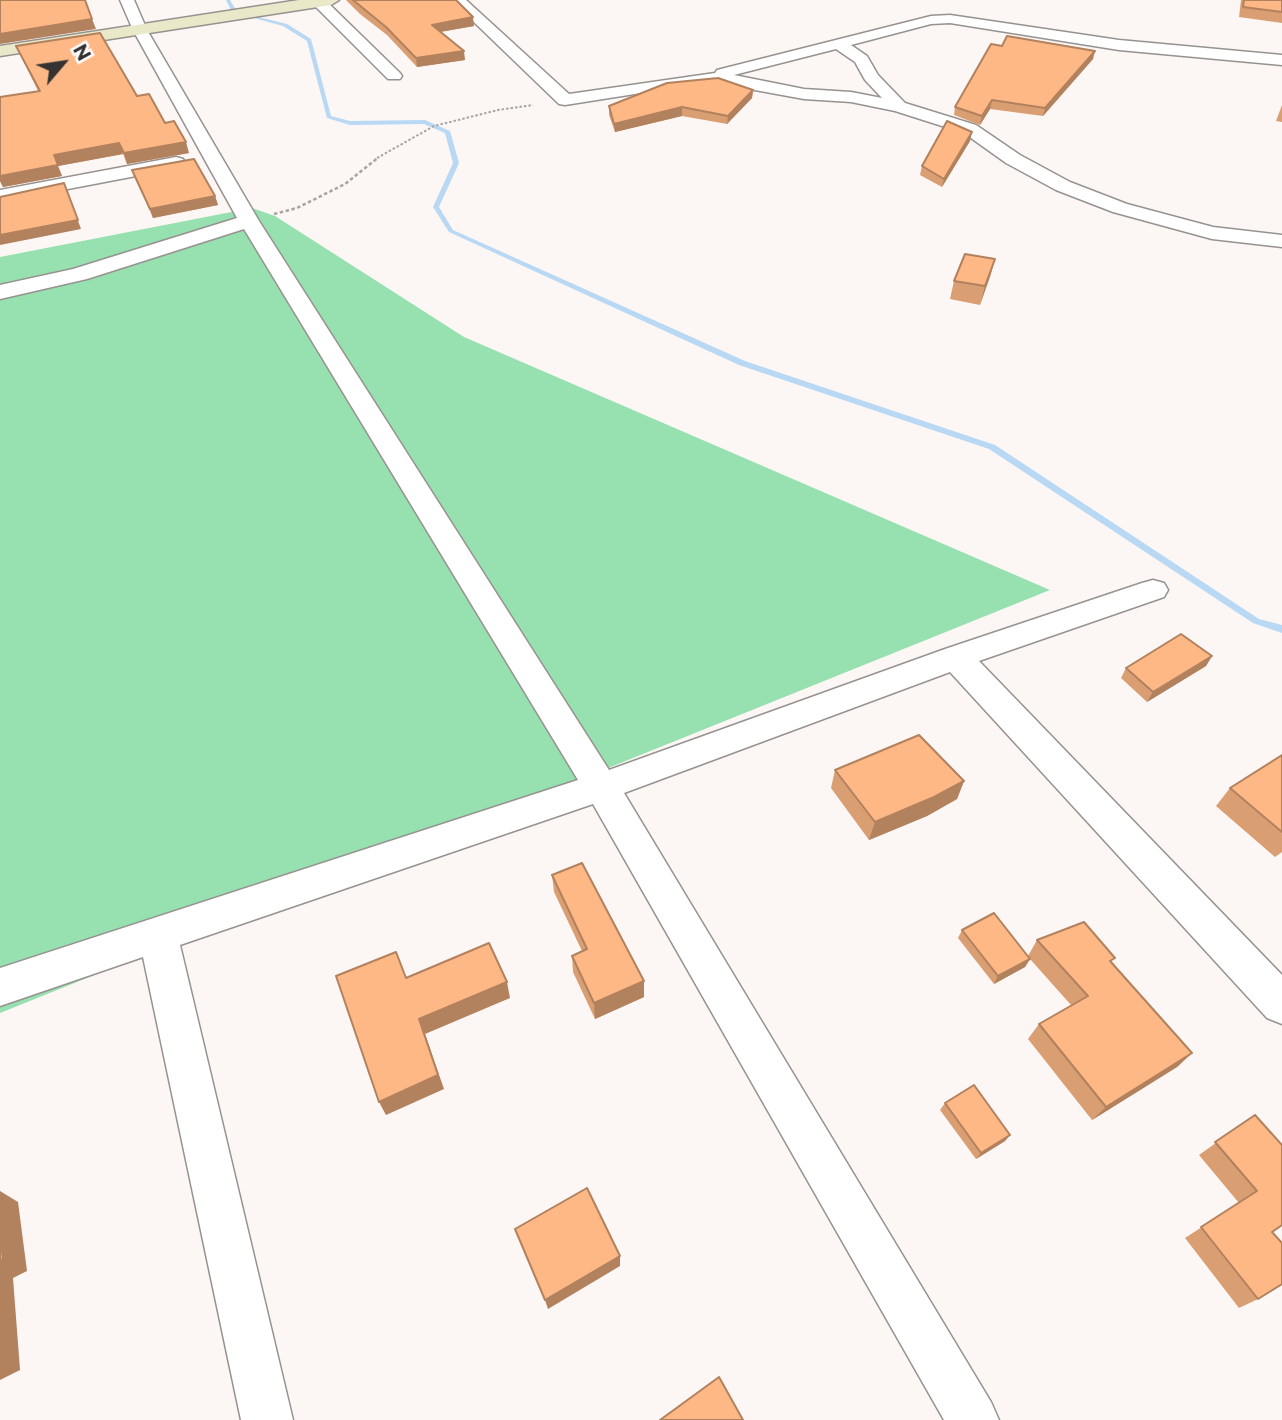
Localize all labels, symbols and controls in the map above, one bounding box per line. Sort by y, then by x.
north arrow [28,28,98,98]
text: N [68,40,96,65]

